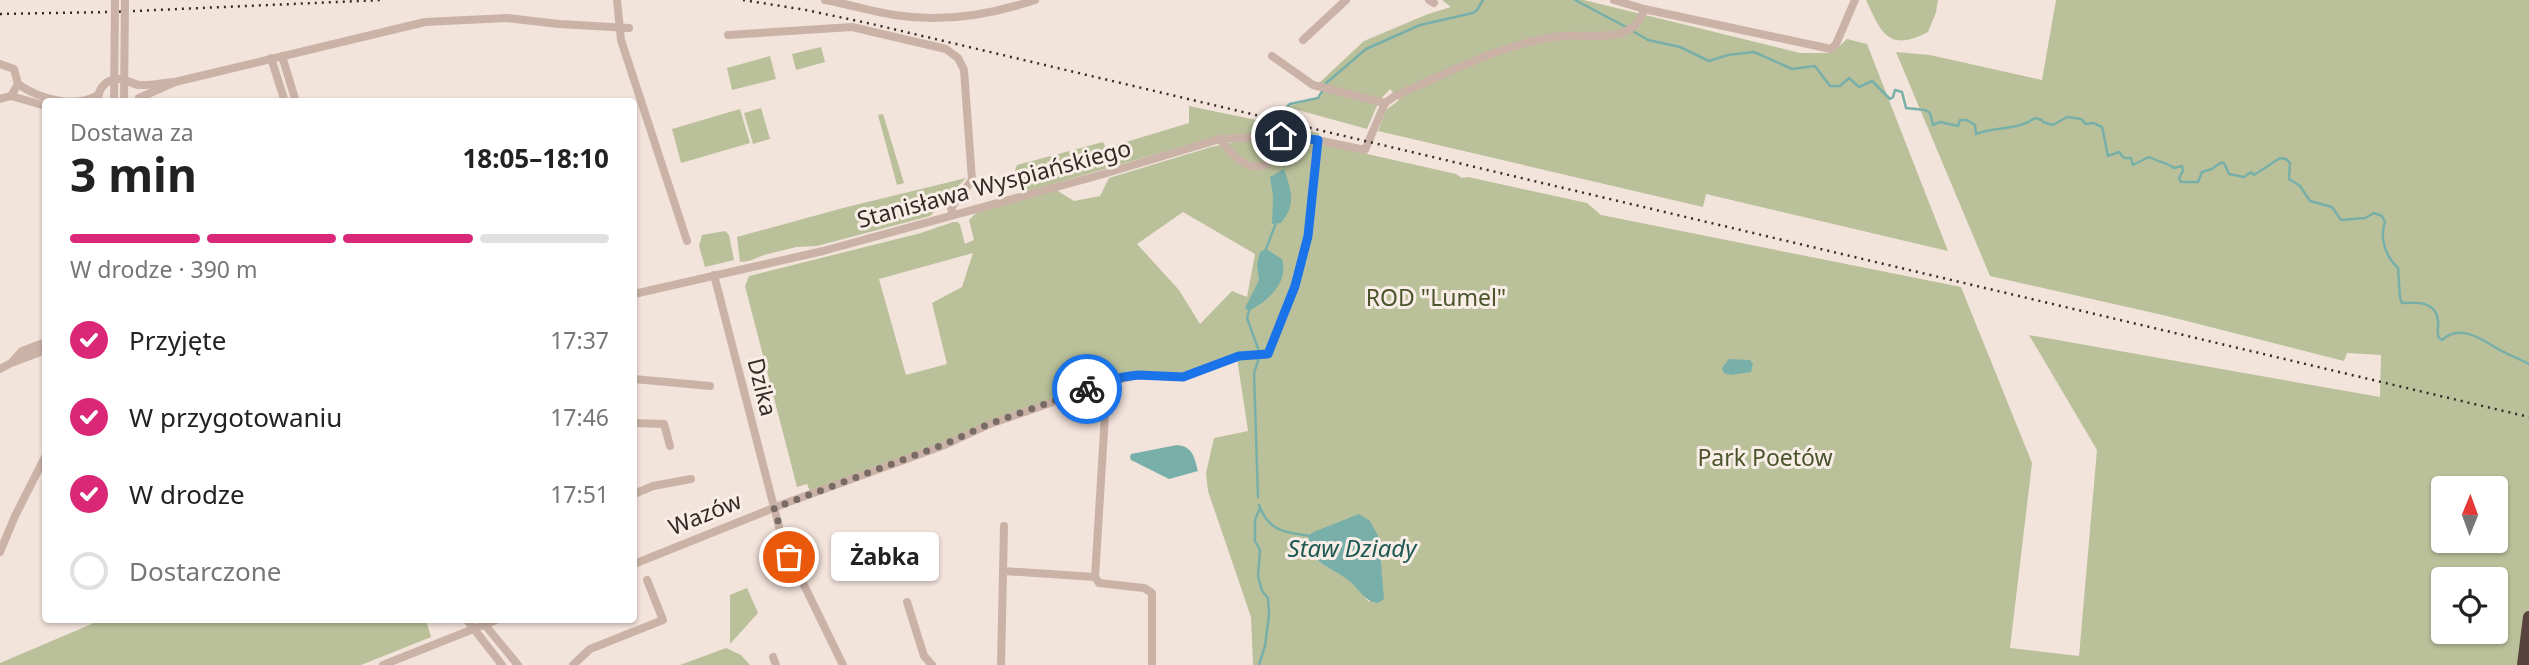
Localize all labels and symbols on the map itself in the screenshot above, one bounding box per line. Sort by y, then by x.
pin [1251,106,1311,166]
street label: Stanisława Wyspiańskiego [853,131,1134,235]
park label: ROD "Lumel" [1366,281,1506,313]
street label: Dzika [740,354,786,419]
courier [1052,354,1122,424]
park label: Park Poetów [1697,441,1833,473]
north arrow [2431,476,2508,553]
street label: Wazów [663,484,746,542]
pin [759,527,819,587]
water label: Staw Dziady [1288,531,1418,564]
callout: Żabka [831,532,940,582]

